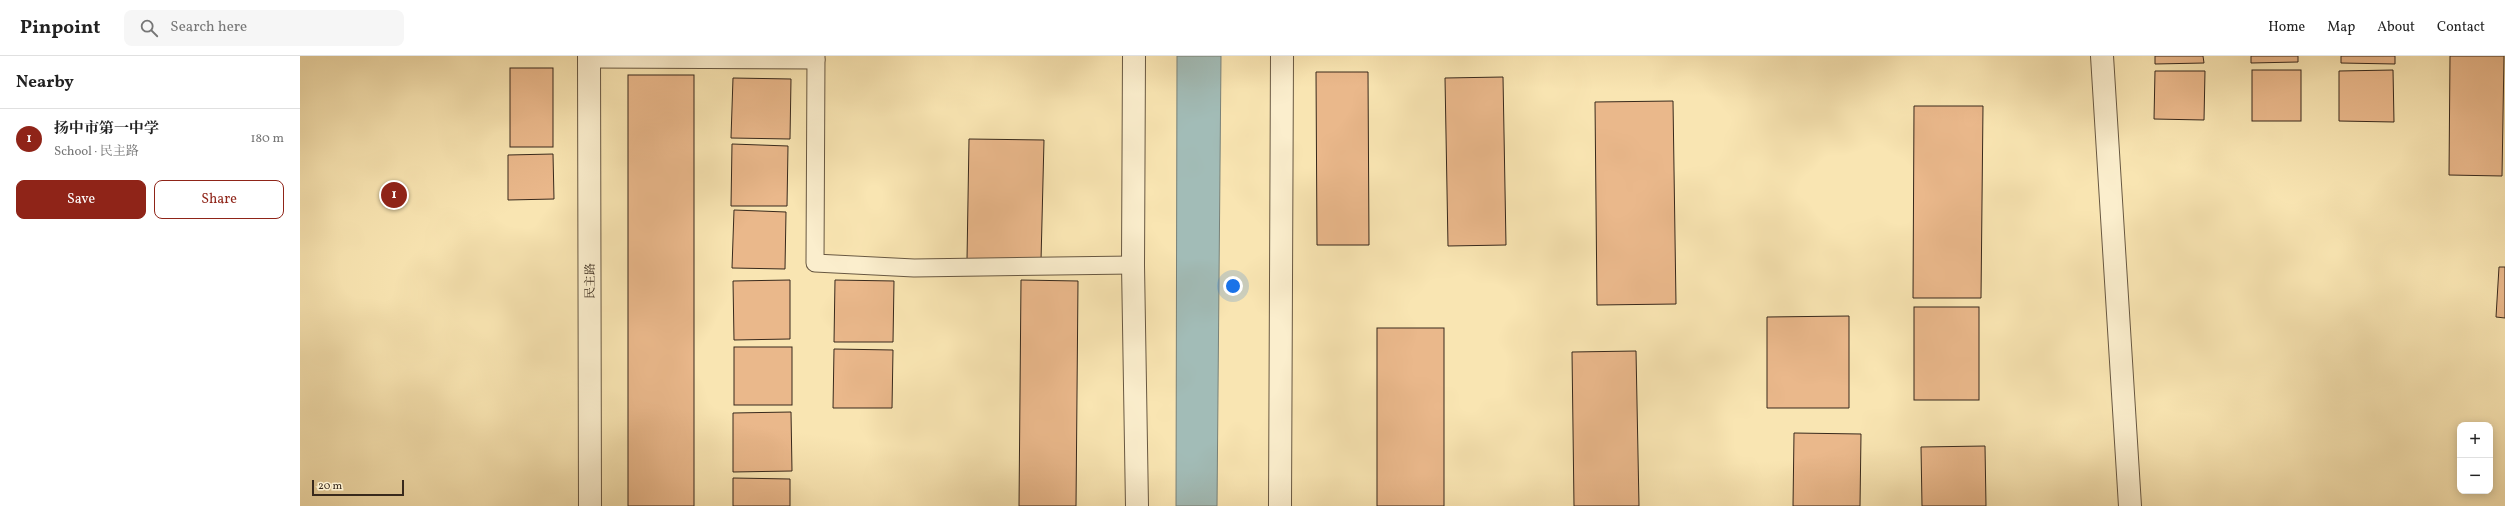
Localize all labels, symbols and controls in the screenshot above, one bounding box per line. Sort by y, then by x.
search box [124,10,404,46]
text: Pinpoint [20,15,100,41]
icon: search [138,17,160,39]
text: Search here [170,17,247,38]
text: Home [2268,18,2305,37]
text: Map [2327,18,2355,37]
text: About [2377,18,2415,37]
text: Contact [2437,18,2485,37]
text: Nearby [16,71,74,94]
text: 扬中市第一中学 [54,119,159,140]
text: 1 [26,130,32,148]
text: 180 m [250,130,284,148]
text: School · 民主路 [54,143,139,161]
button: Save [16,180,146,219]
button: Share [154,180,284,219]
pin: 1 [381,180,407,210]
street label: 民主路 [583,263,599,299]
your location [1223,276,1243,296]
map controls [2457,422,2493,494]
button: + [2457,422,2493,458]
button: − [2457,458,2493,494]
scale bar [312,478,404,497]
text: 20 m [318,479,342,494]

